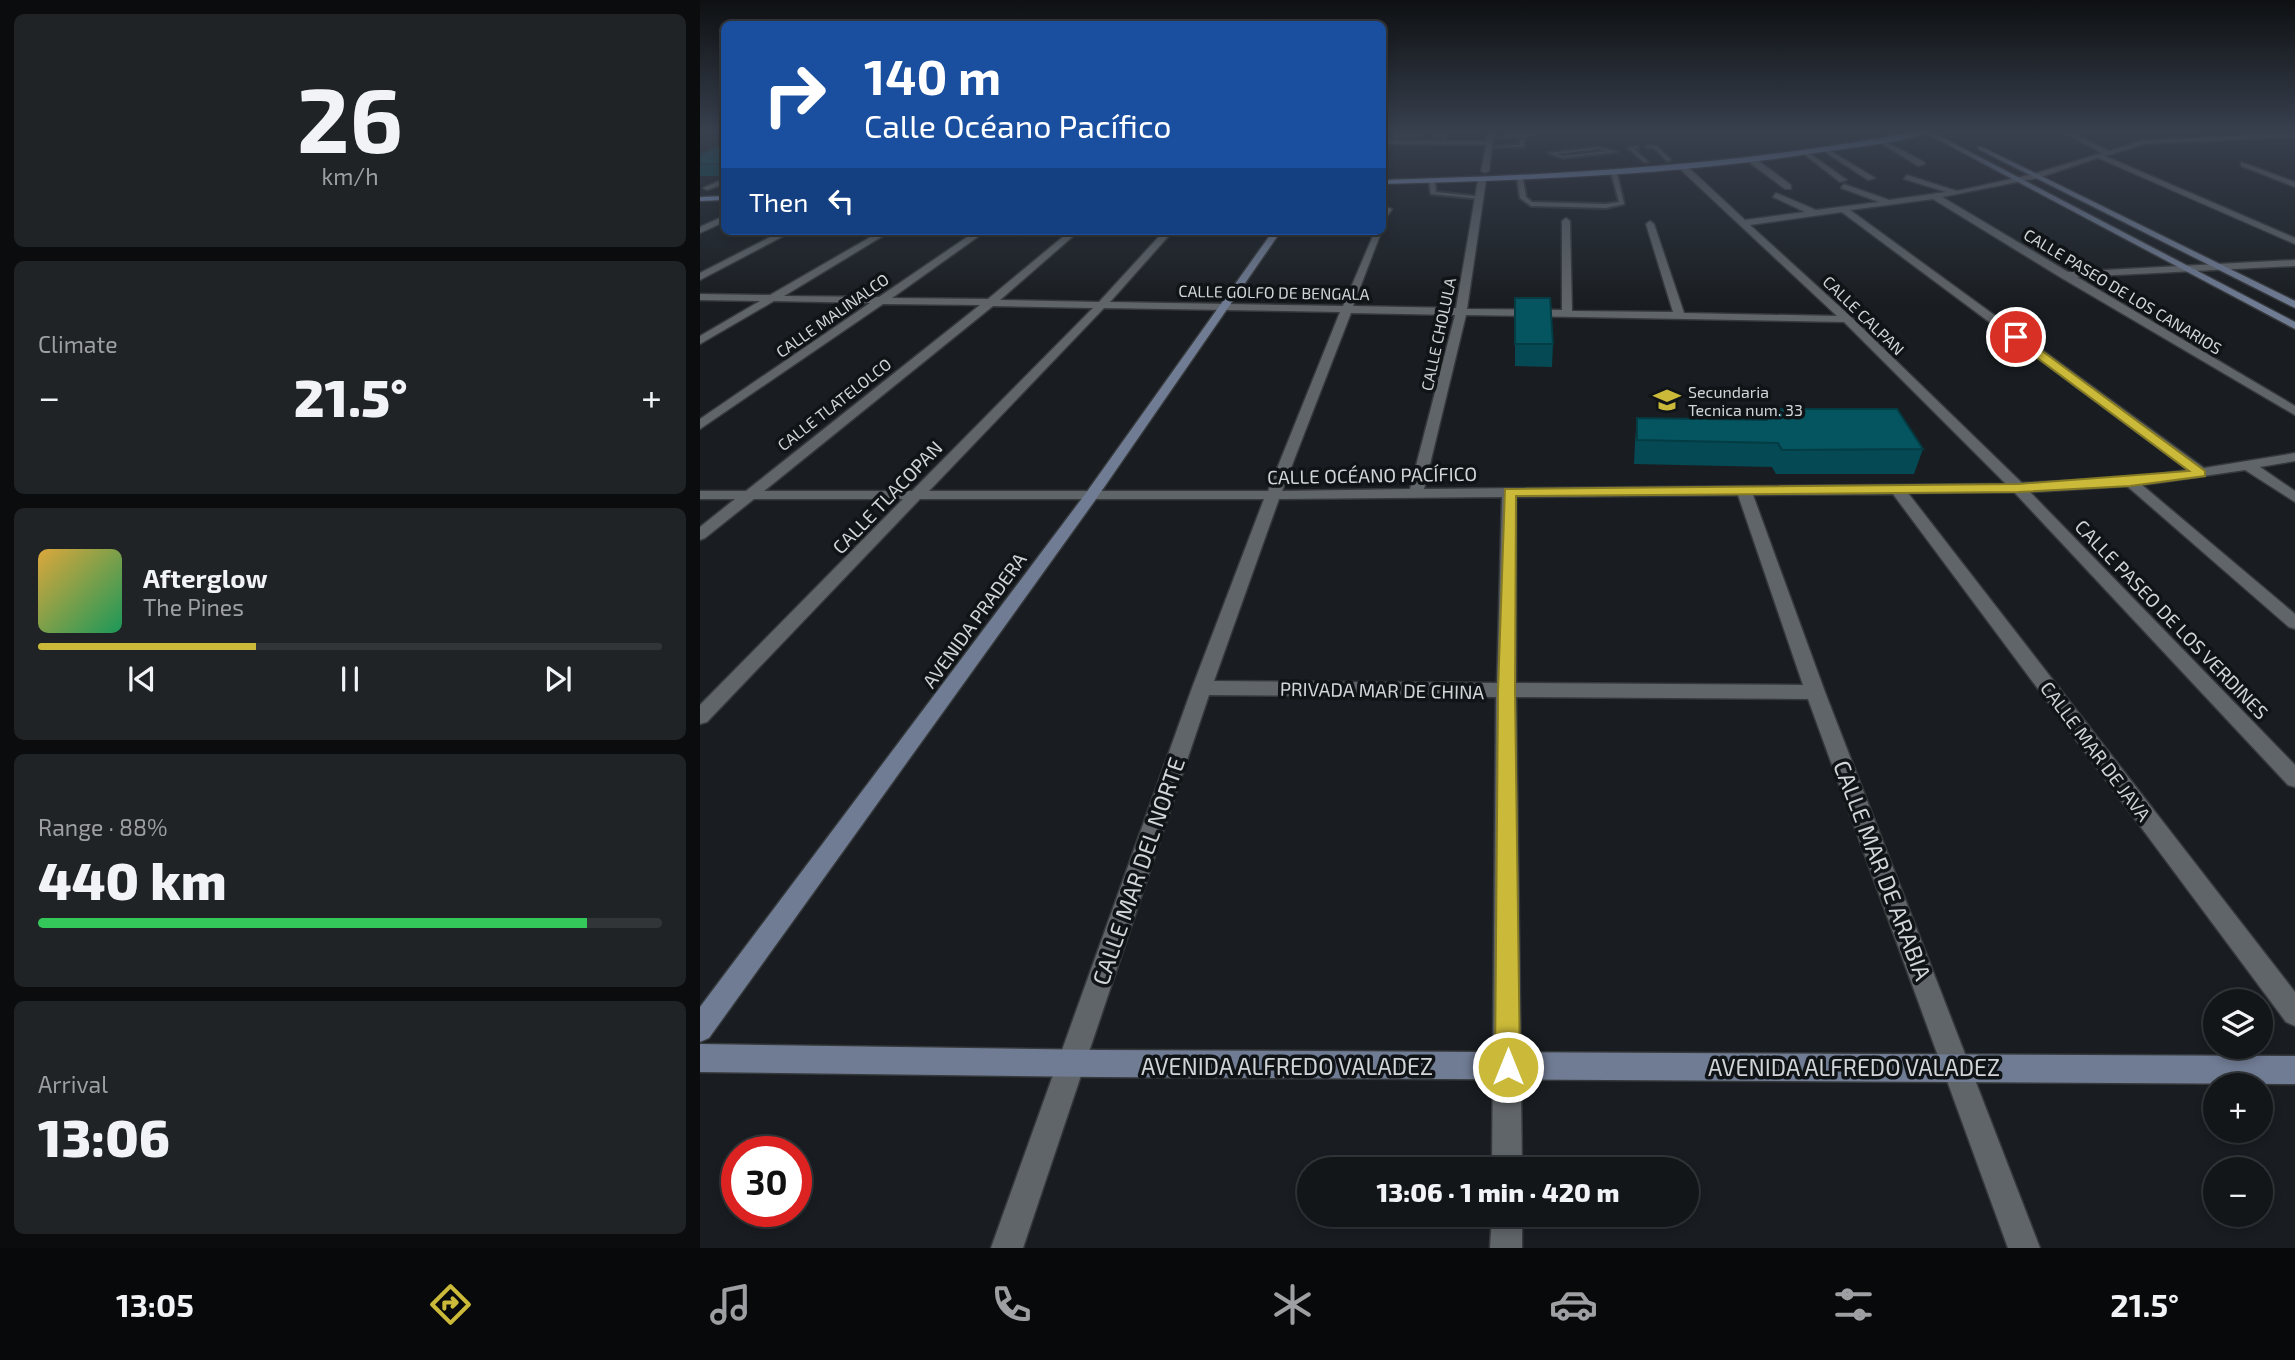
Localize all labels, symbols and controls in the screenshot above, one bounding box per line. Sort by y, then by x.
text: 140 m [864,46,1001,105]
icon: right [749,49,840,140]
text: 26 [297,62,403,171]
text: Calle Océano Pacífico [864,106,1171,144]
text: km/h [321,162,379,190]
icon: left [822,182,860,220]
text: Then [749,186,808,217]
street label: CALLE PASEO DE LOS CANARIOS [2021,224,2225,358]
street label: CALLE MALINALCO [772,269,892,361]
street label: CALLE CALPAN [1819,272,1909,358]
street label: CALLE CHOLULA [1417,276,1459,392]
street label: CALLE GOLFO DE BENGALA [1178,281,1370,303]
pin [1986,307,2046,367]
icon: arrive [1997,318,2035,356]
text: Climate [38,330,118,358]
street label: CALLE TLATELOLCO [773,354,895,454]
text: 21.5° [294,365,408,427]
text: − [38,373,60,419]
text: + [641,373,662,419]
place label: Secundaria Tecnica num. 33 [1688,382,1803,419]
school or university icon: Secundaria Tecnica num. 33 [1652,385,1682,415]
street label: CALLE TLACOPAN [827,436,947,558]
street label: CALLE OCÉANO PACÍFICO [1267,462,1477,488]
street label: CALLE PASEO DE LOS VERDINES [2071,515,2273,723]
street label: AVENIDA PRADERA [917,548,1031,692]
text: Afterglow [143,562,268,593]
text: The Pines [143,593,244,621]
icon: previous [123,660,161,698]
icon: pause [331,660,369,698]
icon: next [539,660,577,698]
street label: PRIVADA MAR DE CHINA [1280,677,1485,703]
street label: CALLE MAR DE JAVA [2036,677,2156,826]
street label: CALLE MAR DEL NORTE [1086,753,1190,989]
street label: CALLE MAR DE ARABIA [1828,756,1938,984]
text: Range · 88% [38,813,167,841]
text: 440 km [38,848,227,910]
map controls [2203,989,2273,1227]
button: layers [2203,989,2273,1059]
position arrow [1471,1030,1545,1104]
street label: AVENIDA ALFREDO VALADEZ [1141,1052,1433,1080]
street label: AVENIDA ALFREDO VALADEZ [1708,1053,2000,1081]
text: Arrival [38,1070,108,1098]
button: + [2203,1073,2273,1143]
text: 13:06 [38,1105,170,1167]
speed limit sign: 30 [721,1136,812,1227]
button: − [2203,1157,2273,1227]
text: 13:06 · 1 min · 420 m [1377,1176,1619,1207]
icon: directions [426,1280,475,1329]
icon: music [706,1280,755,1329]
icon: phone [987,1280,1036,1329]
icon: climate [1268,1280,1317,1329]
icon: car [1549,1280,1598,1329]
icon: filters [1829,1280,1878,1329]
text: 13:05 [116,1285,194,1323]
text: 21.5° [2110,1285,2179,1323]

